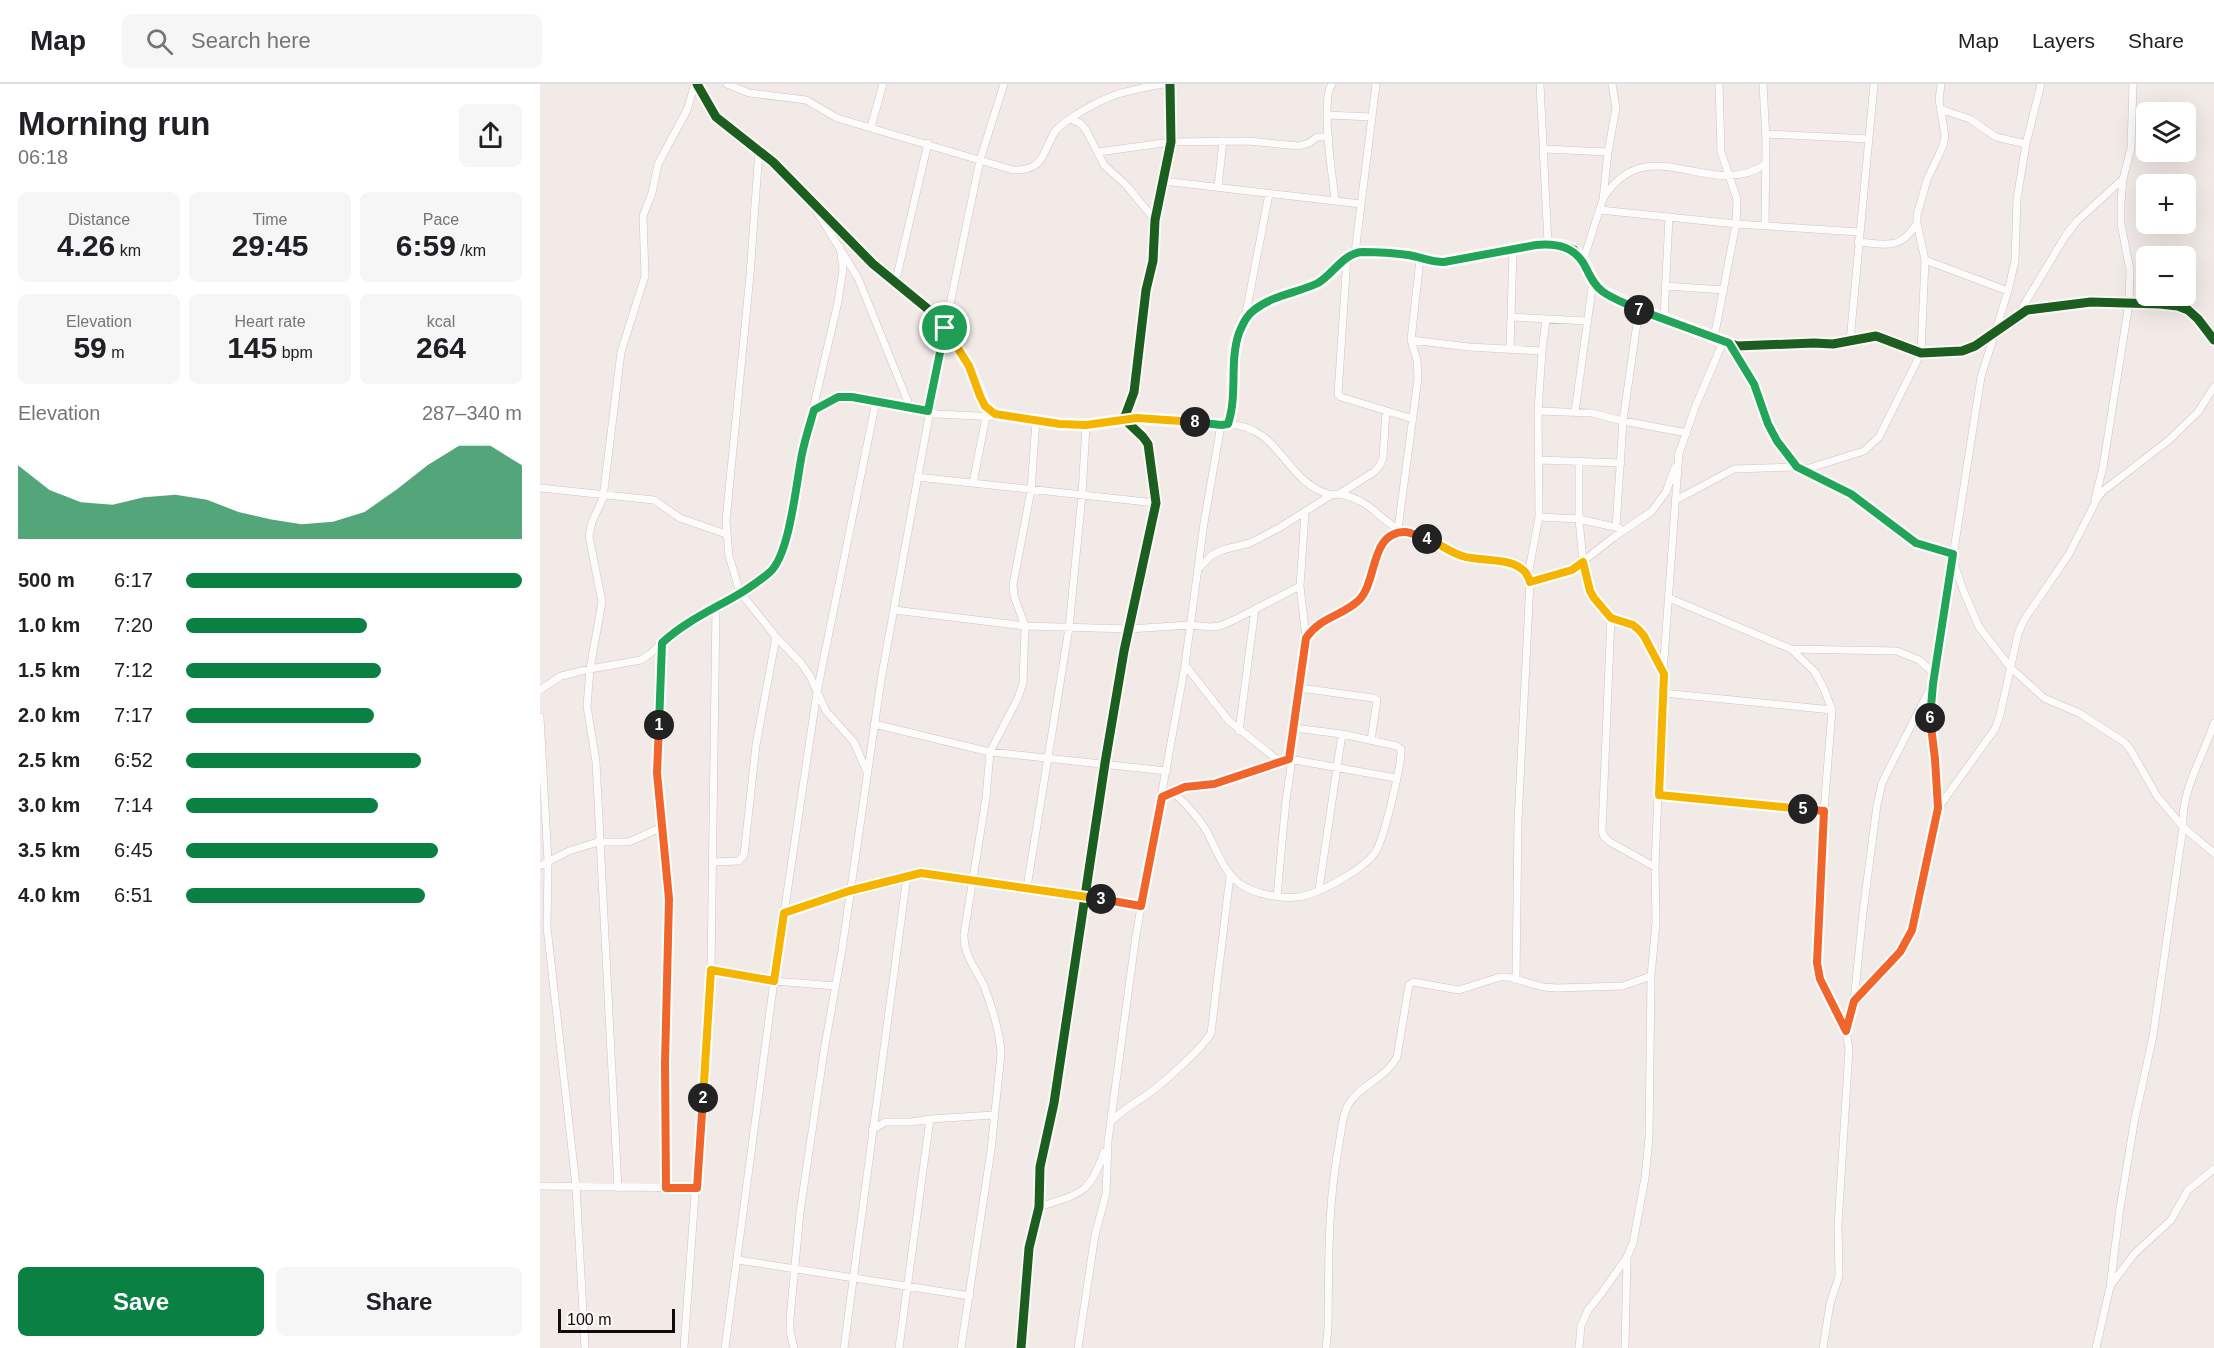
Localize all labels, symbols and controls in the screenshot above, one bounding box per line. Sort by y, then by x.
search box [122,14,542,68]
text: Map [30,25,86,56]
icon: search [143,25,176,58]
text: Search here [191,28,311,53]
text: Map [1958,29,1999,52]
text: Layers [2032,29,2095,52]
text: Share [2128,29,2184,52]
map controls [2136,102,2196,306]
button: layers [2136,102,2196,162]
button: share [459,104,522,167]
text: Morning run [18,105,210,142]
text: 06:18 [18,146,68,168]
button: + [2136,174,2196,234]
text: Distance [68,211,130,228]
text: Time [253,211,287,228]
text: Pace [423,211,459,228]
text: 4.26 [57,229,115,262]
text: 29:45 [232,229,308,262]
text: 6:59 [396,229,456,262]
text: km [115,242,141,259]
text: /km [456,242,486,259]
button: − [2136,246,2196,306]
pin: 7 [1624,295,1654,325]
text: 7 [1635,301,1643,318]
pin [919,302,970,353]
icon: arrive [928,311,961,344]
text: Elevation [66,313,132,330]
text: Heart rate [234,313,306,330]
text: kcal [427,313,455,330]
text: 59 [73,331,107,364]
text: 145 [227,331,277,364]
text: 264 [416,331,466,364]
text: m [107,344,125,361]
text: bpm [277,344,313,361]
text: Elevation [18,402,100,424]
text: 287–340 m [422,402,522,424]
pin: 8 [1180,407,1210,437]
text: 8 [1191,413,1199,430]
pin: 4 [1412,524,1442,554]
text: 4 [1423,530,1431,547]
text: 500 m [18,569,75,591]
text: 6:17 [114,569,153,591]
text: 1.0 km [18,614,80,636]
text: 7:20 [114,614,153,636]
text: 1.5 km [18,659,80,681]
text: 7:12 [114,659,153,681]
pin: 6 [1915,703,1945,733]
text: 2.0 km [18,704,80,726]
text: 7:17 [114,704,153,726]
text: 6 [1926,709,1934,726]
pin: 1 [644,710,674,740]
text: 1 [655,716,663,733]
text: 2.5 km [18,749,80,771]
text: 6:52 [114,749,153,771]
text: 3.0 km [18,794,80,816]
text: 7:14 [114,794,153,816]
pin: 5 [1788,794,1818,824]
text: 5 [1799,800,1807,817]
text: 3.5 km [18,839,80,861]
text: 6:45 [114,839,153,861]
text: 4.0 km [18,884,80,906]
text: 6:51 [114,884,153,906]
pin: 3 [1086,884,1116,914]
text: 3 [1097,890,1105,907]
pin: 2 [688,1083,718,1113]
text: 2 [699,1089,707,1106]
button: Save [18,1267,264,1336]
button: Share [276,1267,522,1336]
scale bar [558,1306,675,1334]
text: 100 m [567,1311,611,1328]

